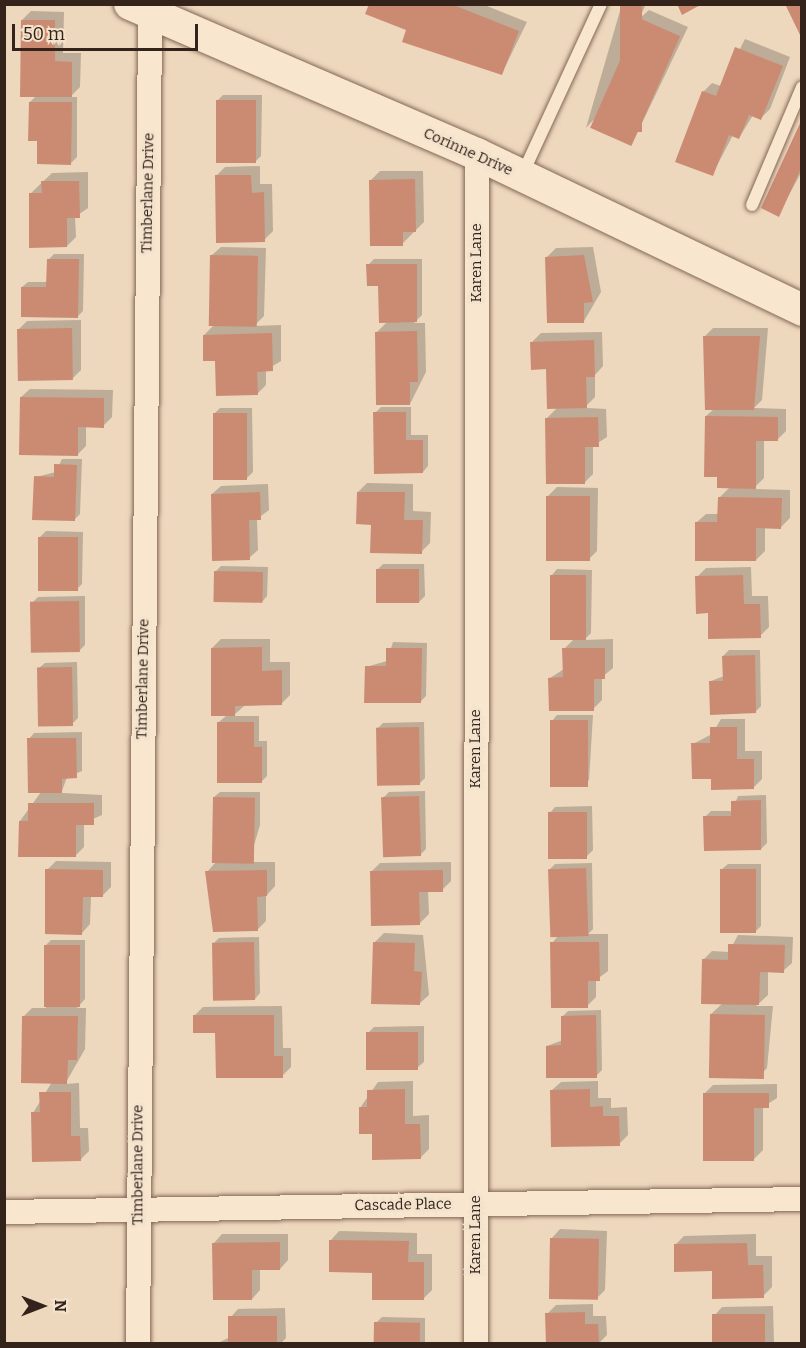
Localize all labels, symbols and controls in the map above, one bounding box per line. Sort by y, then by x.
scale bar [15,12,201,50]
text: 50 m [23,23,65,45]
street label: Corinne Drive [421,124,515,180]
street label: Timberlane Drive [138,133,158,253]
street label: Karen Lane [468,223,486,303]
street label: Timberlane Drive [133,619,153,739]
street label: Karen Lane [467,709,485,789]
street label: Timberlane Drive [129,1105,147,1225]
street label: Cascade Place [354,1195,452,1215]
street label: Karen Lane [467,1195,485,1275]
north arrow [12,1276,72,1336]
text: N [51,1300,70,1312]

